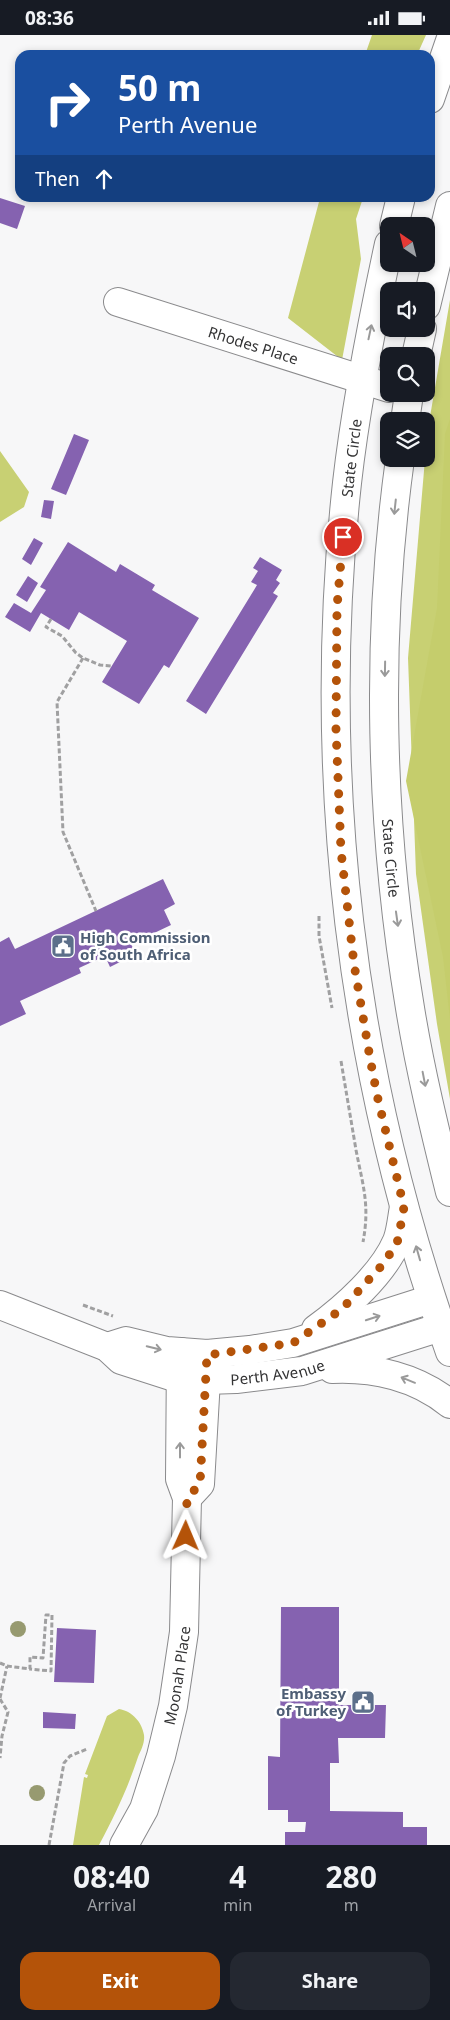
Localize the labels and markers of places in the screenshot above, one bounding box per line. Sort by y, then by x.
pin [322,516,364,558]
place label: High Commission of South Africa [80,927,211,964]
public building icon: High Commission of South Africa [50,933,76,959]
place label: Embassy of Turkey [276,1683,346,1720]
public building icon: Embassy of Turkey [350,1689,376,1715]

